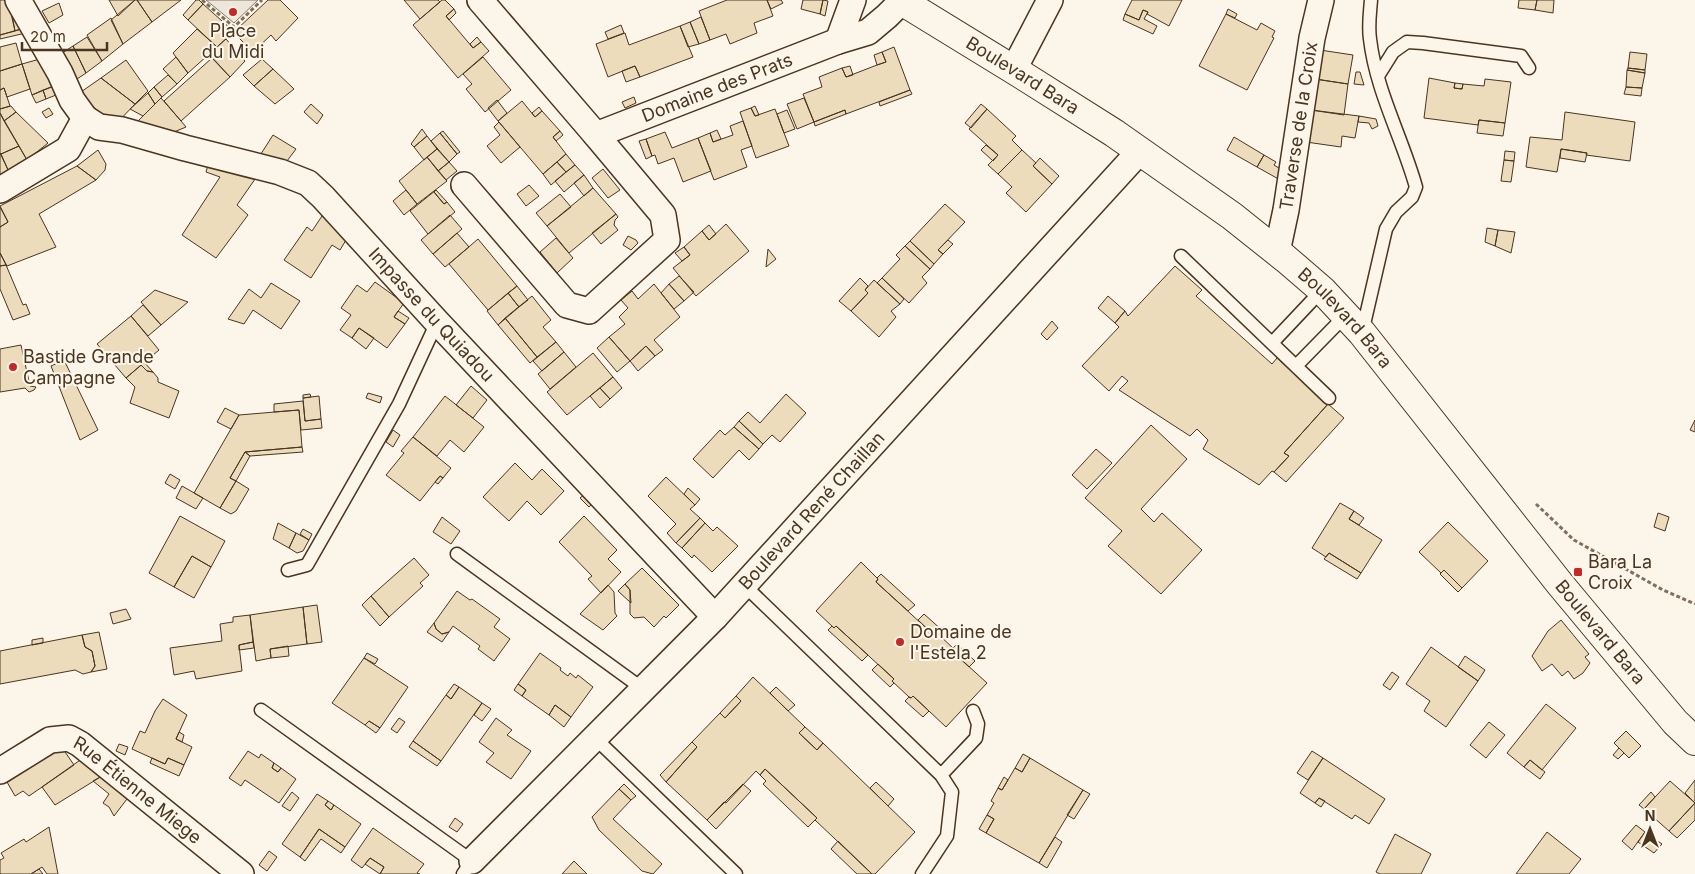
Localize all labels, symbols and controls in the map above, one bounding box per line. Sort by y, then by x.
marker: Place du Midi [227,6,239,18]
scale bar [22,20,108,52]
place label: Place du Midi [202,20,264,62]
text: 20 m [30,27,66,46]
street label: Boulevard Bara [962,32,1083,118]
street label: Traverse de la Croix [1275,40,1321,212]
street label: Domaine des Prats [639,49,795,126]
street label: Impasse du Quiadou [365,243,499,386]
street label: Boulevard Bara [1294,263,1397,372]
place label: Bastide Grande Campagne [23,346,154,388]
marker: Bastide Grande Campagne [7,361,19,373]
street label: Boulevard René Chaillan [734,427,889,594]
place label: Bara La Croix [1588,551,1652,593]
marker: Bara La Croix [1572,566,1584,578]
street label: Boulevard Bara [1551,576,1650,688]
place label: Domaine de l'Estela 2 [910,621,1012,663]
marker: Domaine de l'Estela 2 [894,636,906,648]
street label: Rue Étienne Miege [70,732,206,848]
north arrow [1625,804,1675,854]
text: N [1645,807,1655,824]

